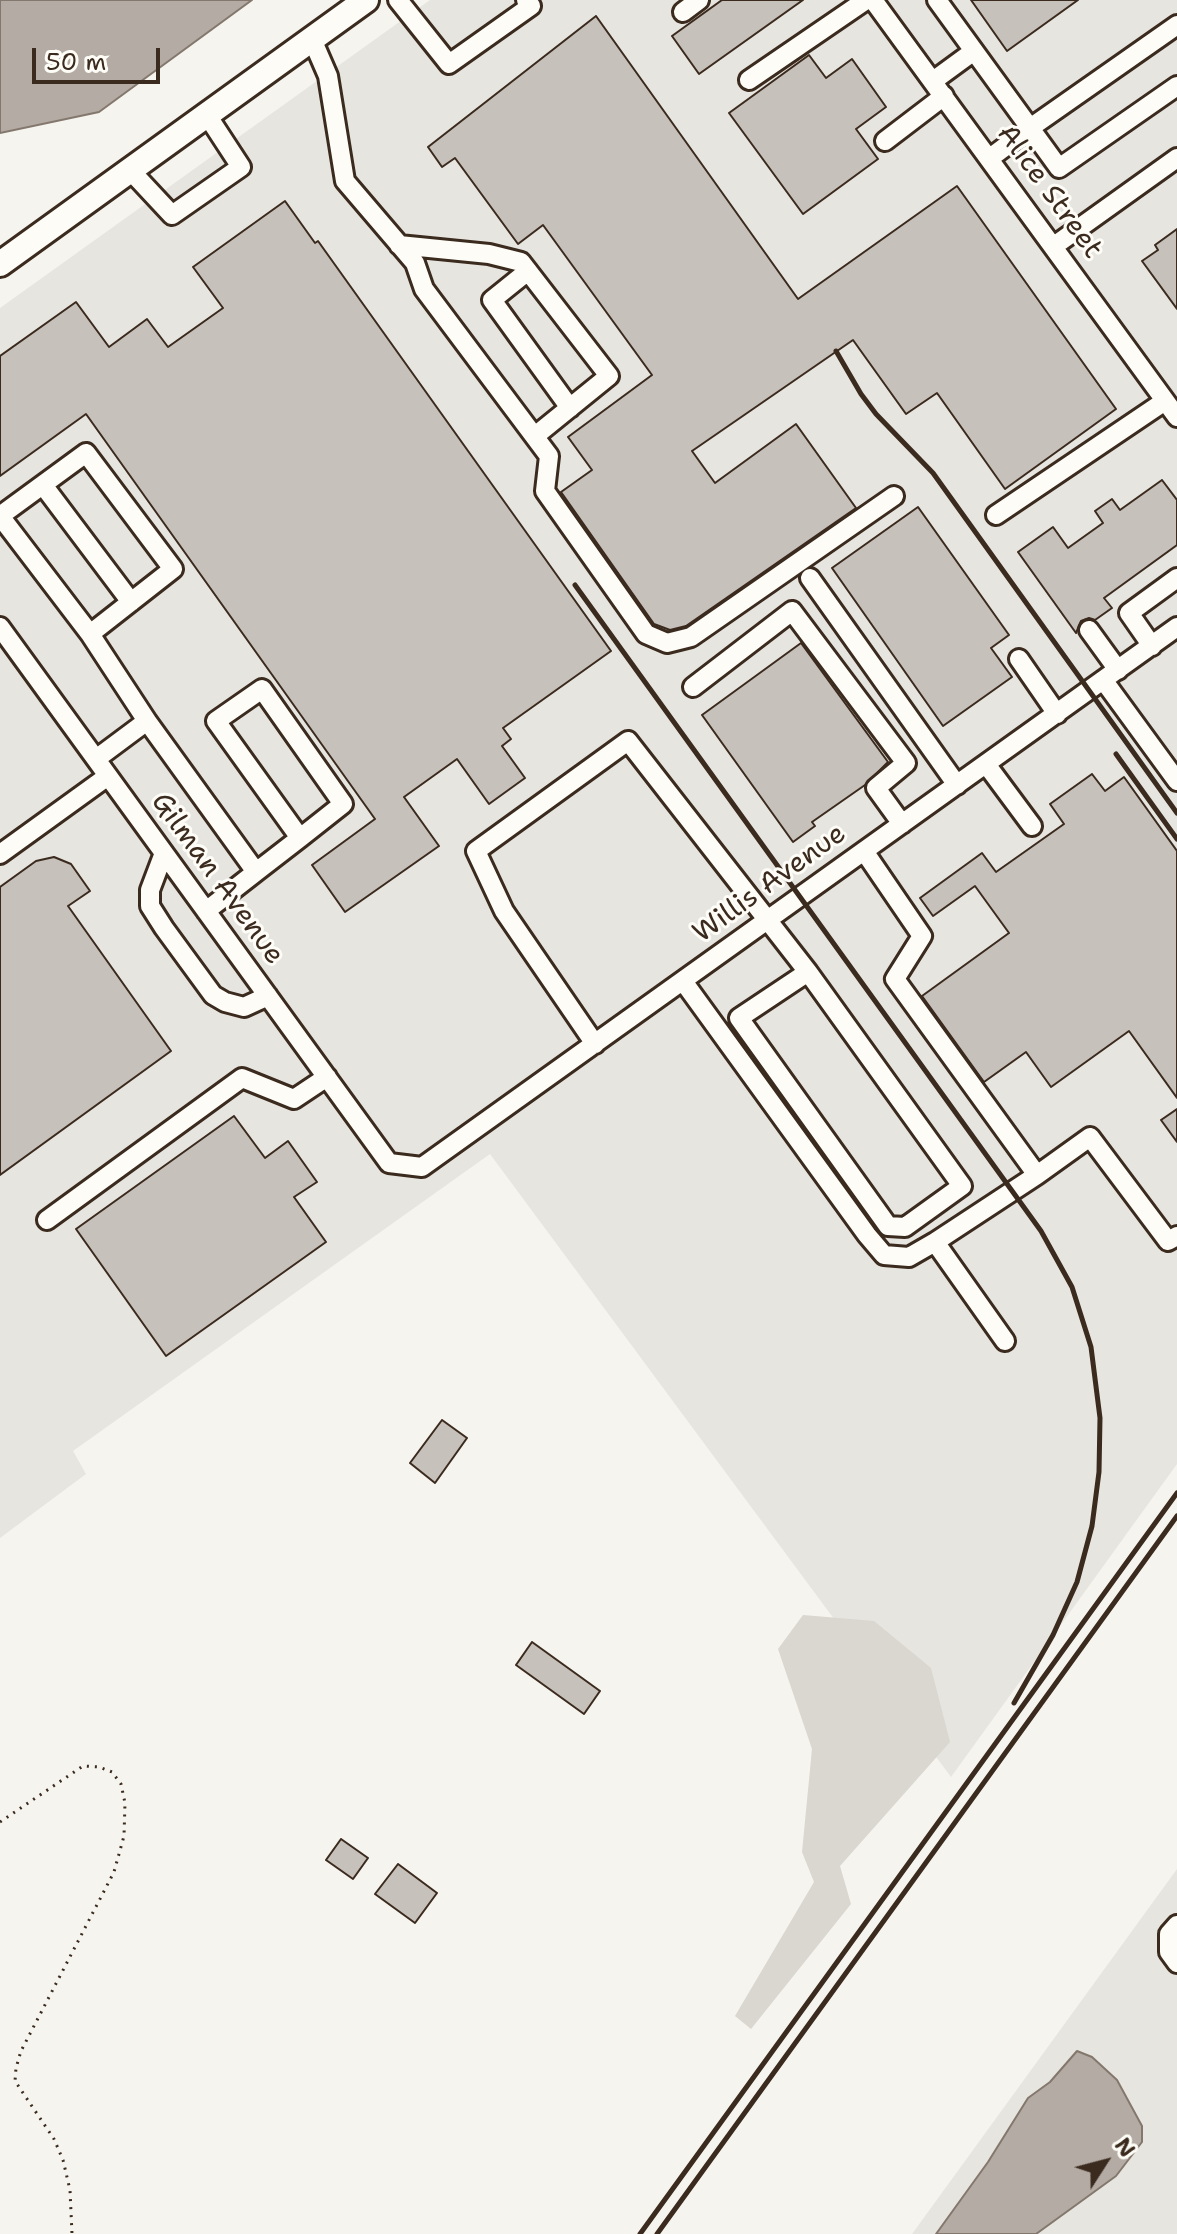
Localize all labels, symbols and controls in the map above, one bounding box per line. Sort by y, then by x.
scale bar [36,32,164,82]
text: 50 m [46,46,106,78]
street label: Alice Street [989,118,1109,266]
street label: Gilman Avenue [143,787,291,971]
street label: Willis Avenue [687,817,853,951]
north arrow [1065,2122,1145,2202]
text: N [1108,2132,1142,2163]

